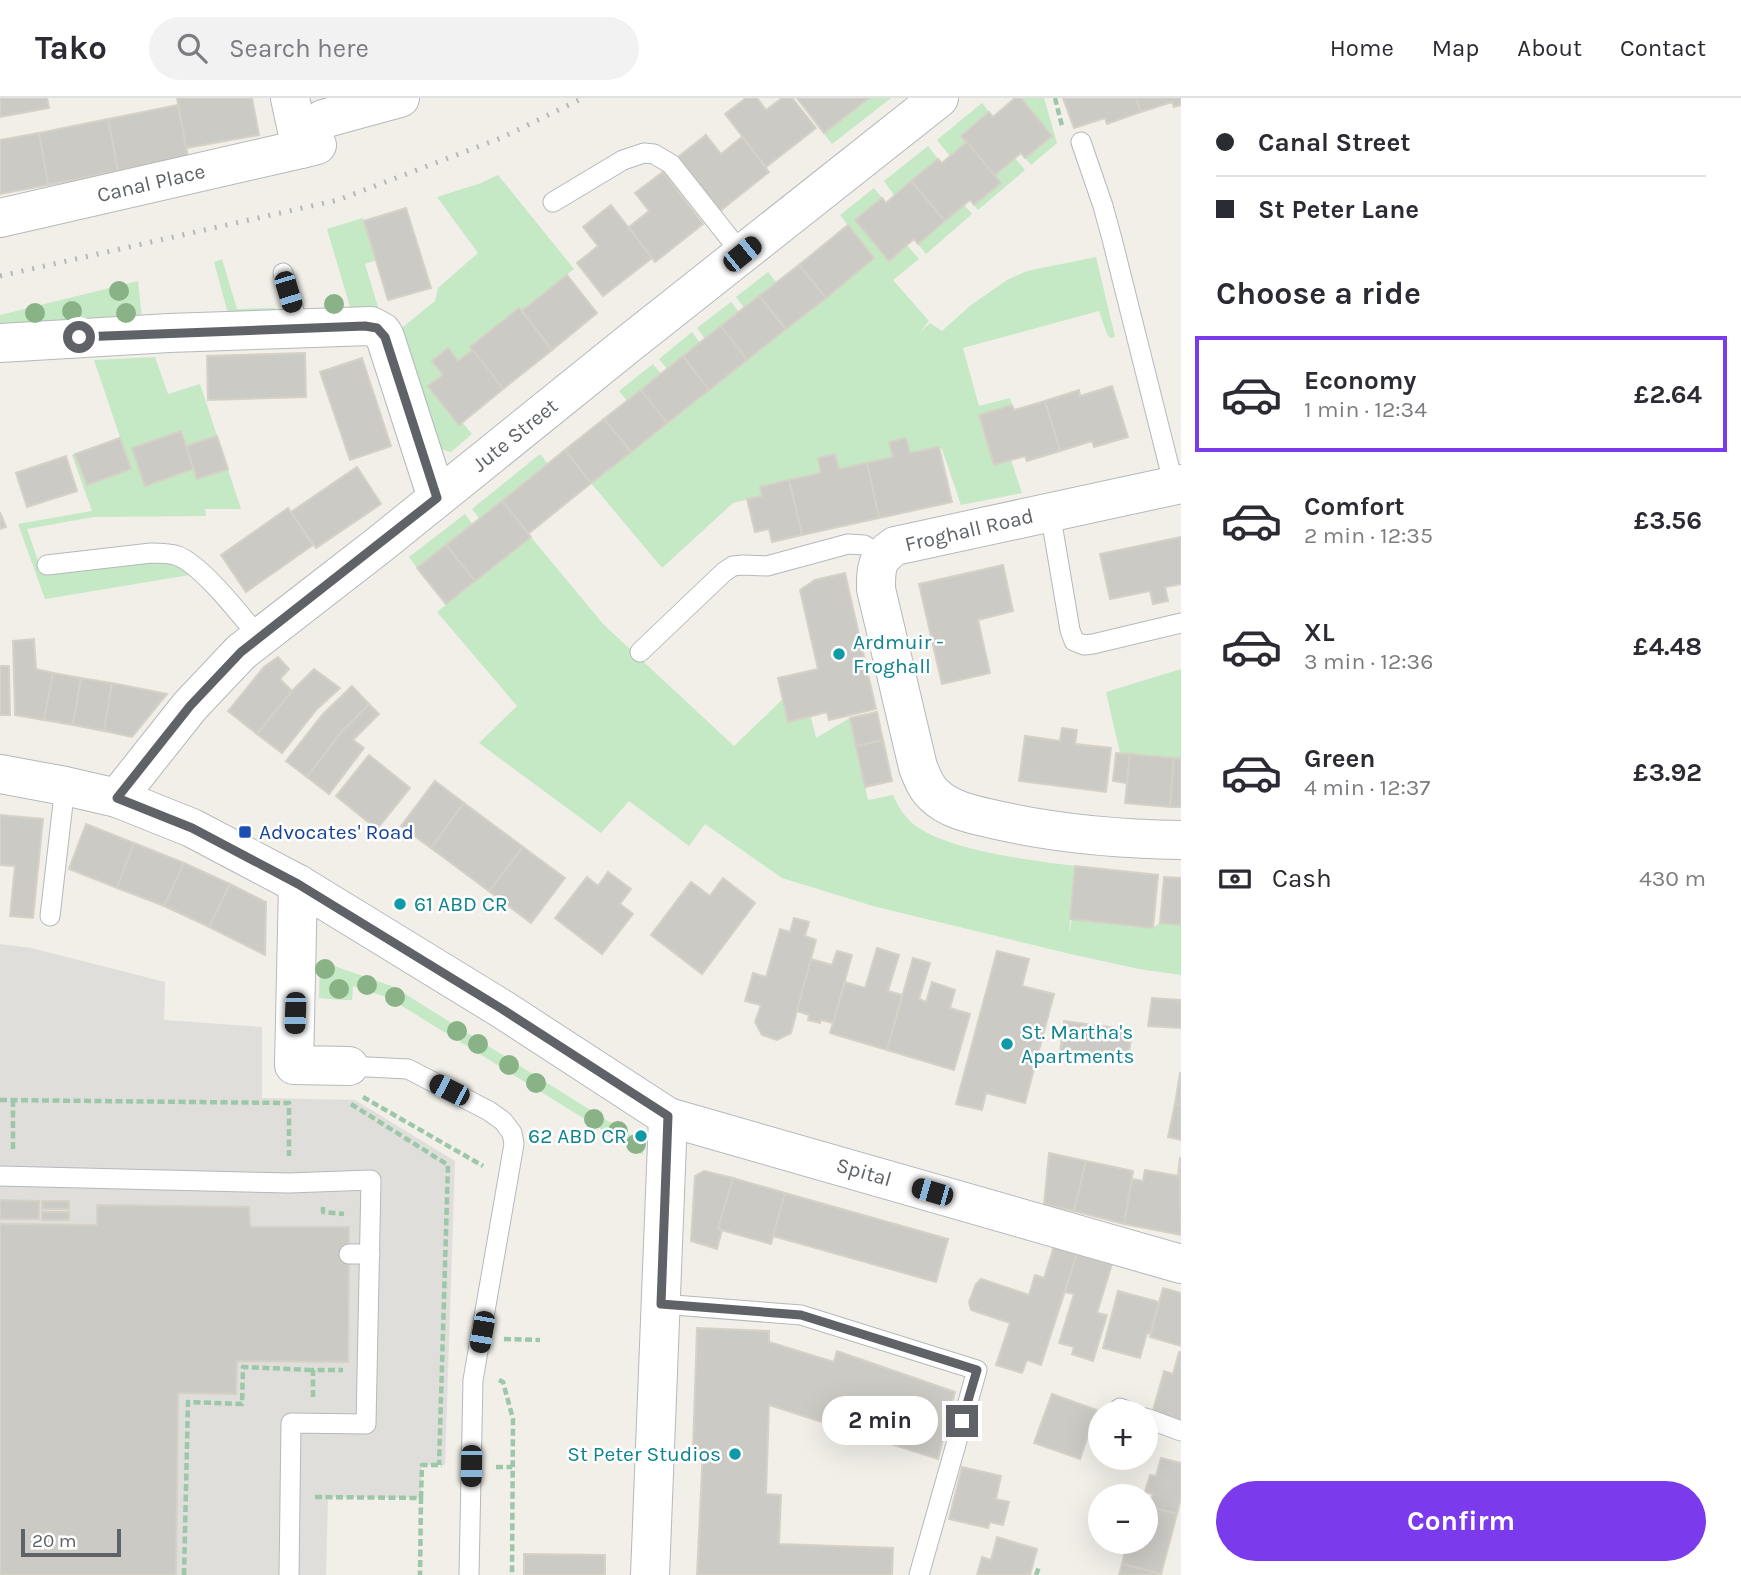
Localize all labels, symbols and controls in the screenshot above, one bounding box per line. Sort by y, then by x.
search box [149,17,639,80]
text: Tako [35,29,107,67]
icon: search [173,29,211,67]
text: Search here [229,33,369,64]
text: Home [1330,34,1394,62]
text: Map [1432,34,1479,62]
text: About [1517,34,1582,62]
text: Contact [1620,34,1706,62]
text: Canal Street [1258,127,1410,158]
street label: Canal Place [95,159,207,207]
text: St Peter Lane [1258,194,1419,225]
car [720,233,765,275]
car [272,269,305,315]
text: Choose a ride [1216,275,1421,312]
route start [63,321,95,353]
icon: car [1220,363,1283,426]
text: Economy [1304,365,1416,396]
text: £2.64 [1634,379,1702,410]
street label: Jute Street [468,393,562,477]
text: 1 min · 12:34 [1304,396,1427,423]
icon: car [1220,489,1283,552]
text: Comfort [1304,491,1405,522]
street label: Froghall Road [902,504,1036,556]
text: £3.56 [1634,505,1702,536]
text: 2 min · 12:35 [1304,522,1433,549]
icon: car [1220,615,1283,678]
text: XL [1304,617,1335,648]
place label: Ardmuir - Froghall [853,630,944,678]
text: £4.48 [1633,631,1702,662]
marker: Ardmuir - Froghall [831,646,847,662]
text: 3 min · 12:36 [1304,648,1433,675]
icon: car [1220,741,1283,804]
text: Green [1304,743,1376,774]
text: £3.92 [1633,757,1702,788]
text: 4 min · 12:37 [1304,774,1430,801]
place label: Advocates' Road [259,820,414,844]
marker: Advocates' Road [237,824,253,840]
icon: cash [1216,860,1254,898]
text: Cash [1272,863,1332,894]
text: 430 m [1639,865,1706,892]
place label: 61 ABD CR [414,892,508,916]
marker: 61 ABD CR [392,896,408,912]
car [284,992,307,1034]
place label: St. Martha's Apartments [1021,1020,1134,1068]
marker: St. Martha's Apartments [999,1036,1015,1052]
car [426,1071,473,1109]
place label: 62 ABD CR [528,1124,627,1148]
marker: 62 ABD CR [633,1128,649,1144]
street label: Spital [833,1153,895,1191]
car [909,1176,956,1208]
car [469,1309,496,1355]
callout: 2 min [822,1396,937,1446]
map controls [1088,1400,1158,1554]
button: + [1088,1400,1158,1470]
route end [946,1405,978,1437]
text: 2 min [848,1407,912,1434]
place label: St Peter Studios [567,1442,721,1466]
car [461,1445,482,1487]
marker: St Peter Studios [727,1446,743,1462]
button: Confirm [1216,1481,1706,1561]
button: − [1088,1484,1158,1554]
scale bar [21,1526,121,1558]
text: 20 m [32,1530,77,1552]

